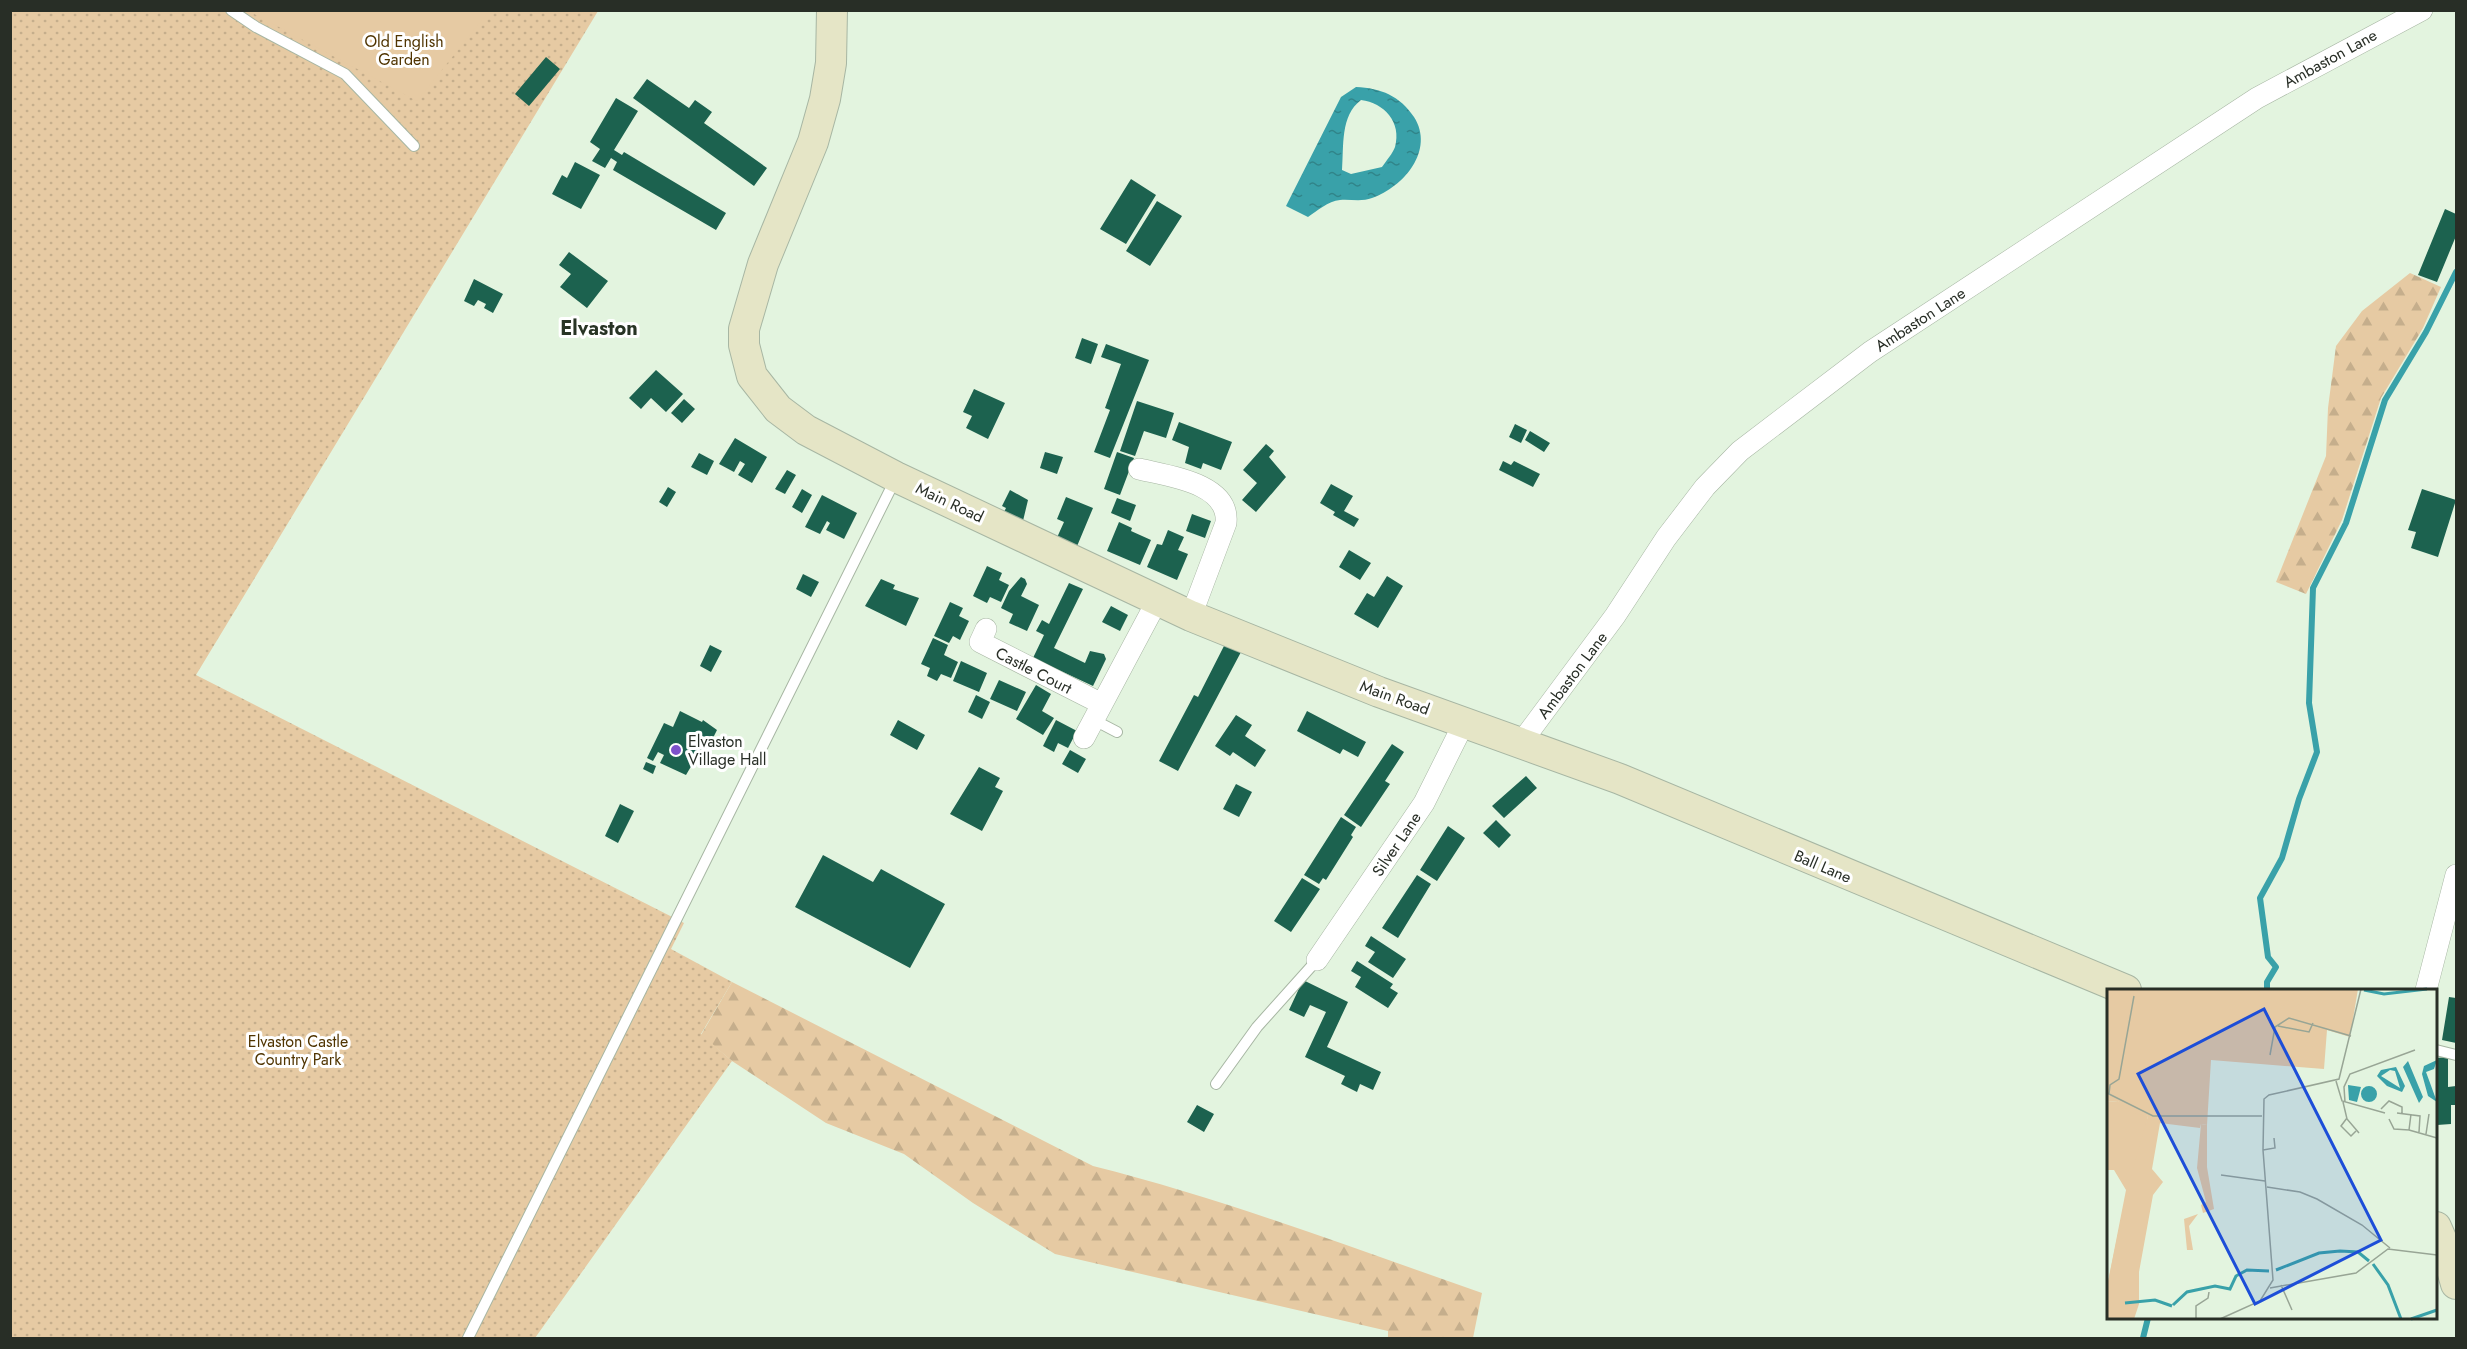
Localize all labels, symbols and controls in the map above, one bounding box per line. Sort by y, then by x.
street label: Ambaston Lane [2279,23,2381,94]
park label: Old English Garden [364,30,444,71]
street label: Ambaston Lane [1871,282,1970,357]
district label: Elvaston [560,314,638,343]
street label: Main Road [912,477,988,528]
street label: Ambaston Lane [1532,627,1613,724]
street label: Castle Court [992,641,1076,700]
street label: Main Road [1357,674,1433,721]
place label: Elvaston Village Hall [688,730,766,771]
marker: Elvaston Village Hall [669,743,683,757]
street label: Silver Lane [1366,807,1426,881]
street label: Ball Lane [1791,844,1855,889]
inset map [2107,989,2437,1319]
park label: Elvaston Castle Country Park [248,1030,348,1071]

